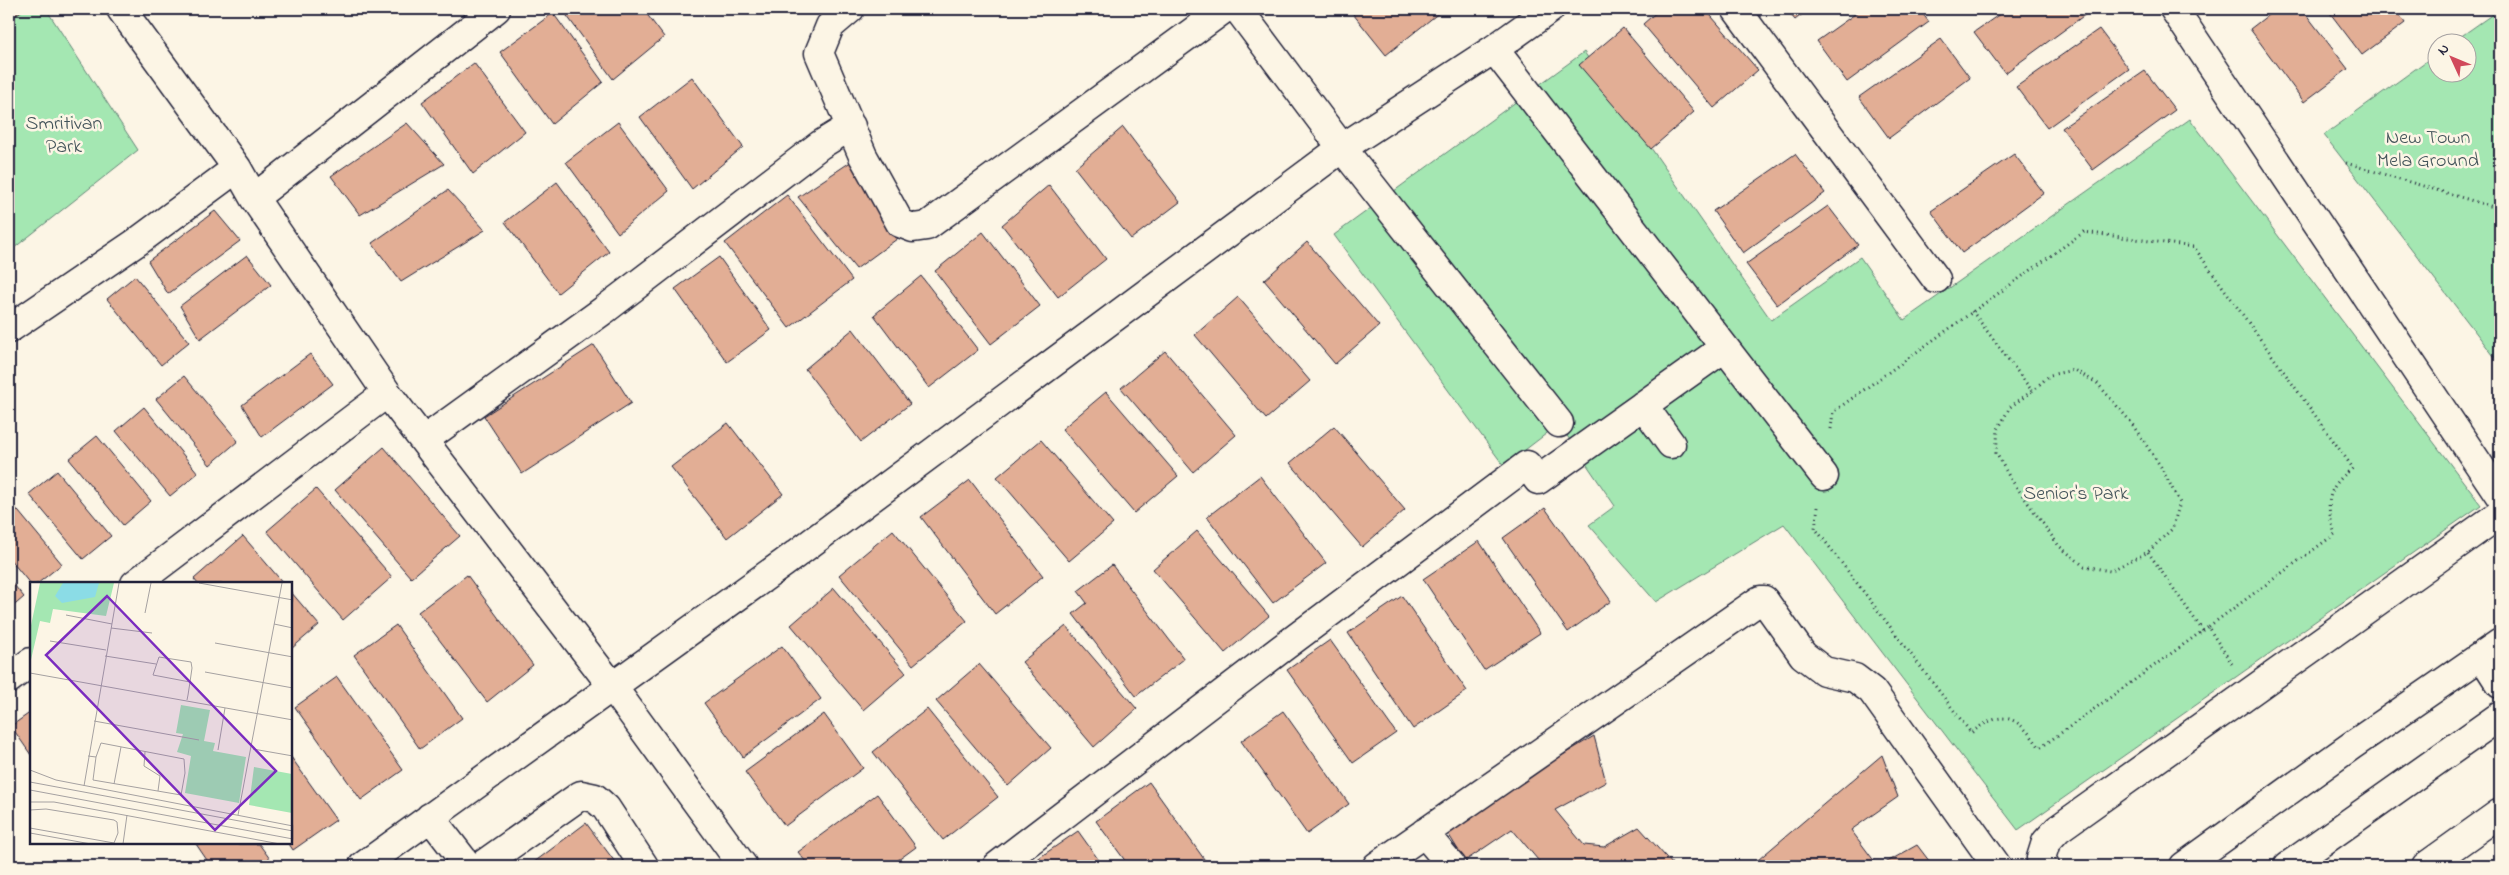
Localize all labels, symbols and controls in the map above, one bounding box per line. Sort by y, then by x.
north arrow [2426,32,2476,82]
text: N [2433,39,2455,61]
park label: Smritivan Park [26,110,103,162]
park label: New Town Mela Ground [2377,124,2479,176]
park label: Senior's Park [2023,480,2129,509]
inset map [30,582,292,845]

